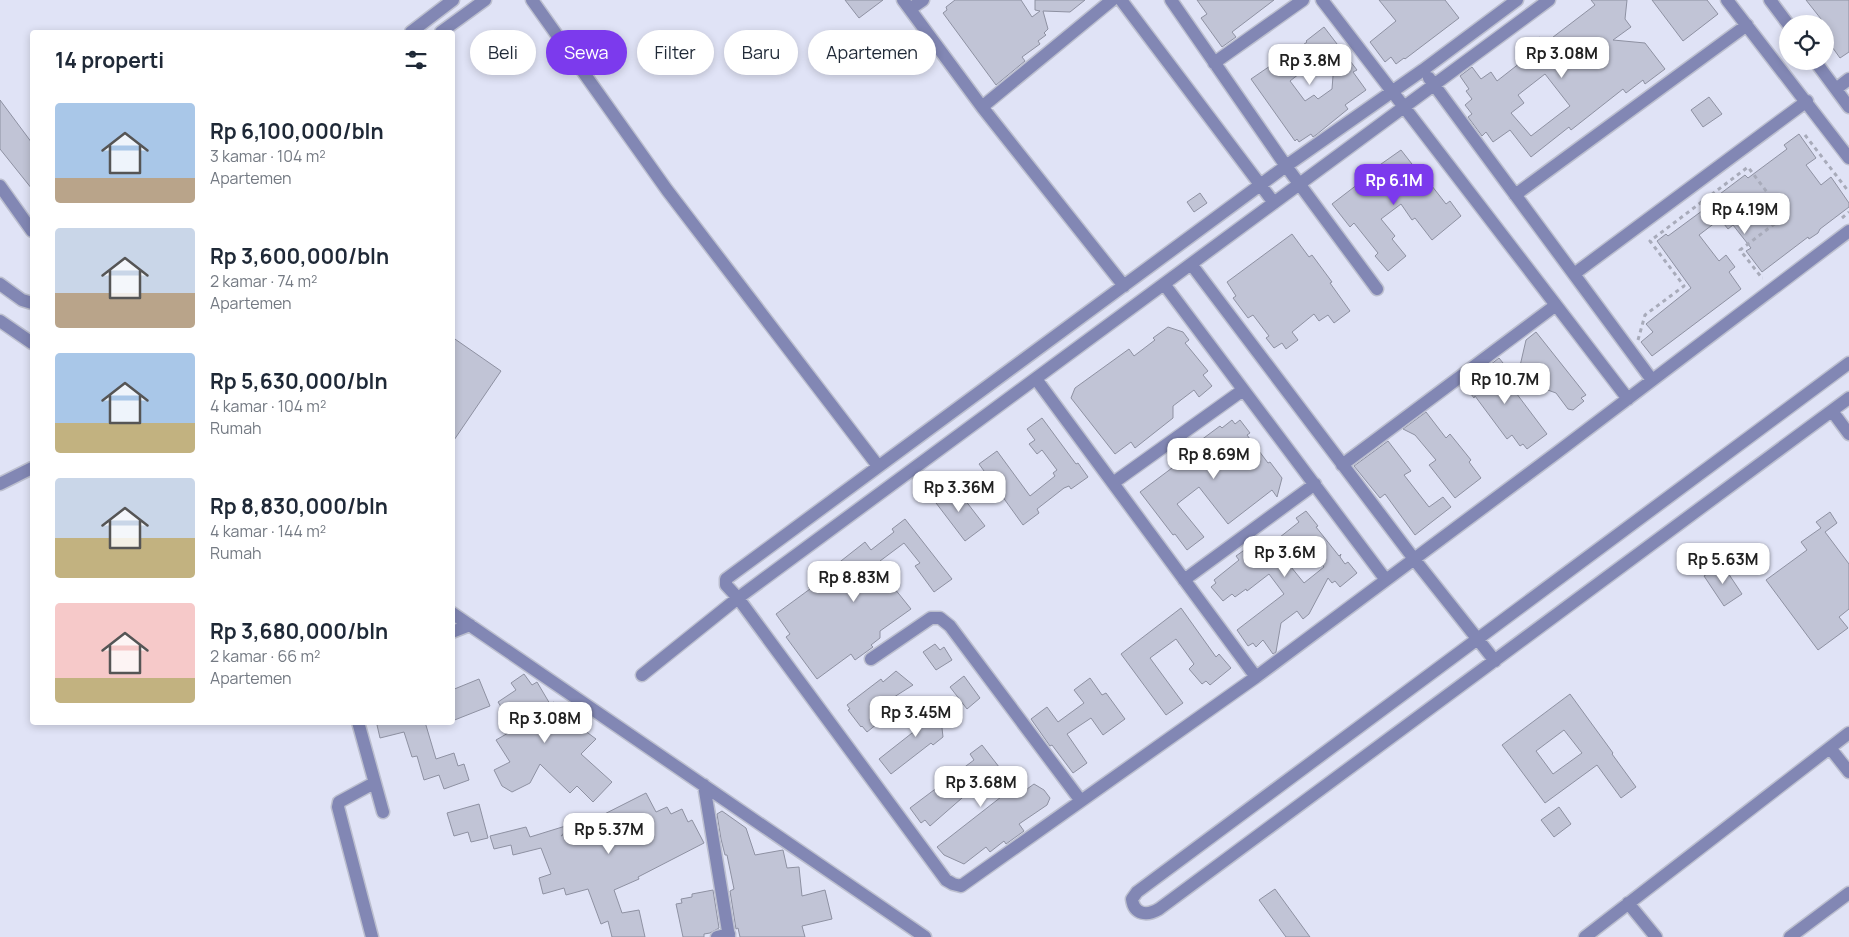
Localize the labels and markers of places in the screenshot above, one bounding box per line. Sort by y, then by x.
pin: Rp 3.08M [1510,36,1614,79]
pin: Rp 3.8M [1264,44,1356,86]
pin: Rp 6.1M [1348,164,1440,206]
pin: Rp 4.19M [1693,192,1797,235]
pin: Rp 10.7M [1453,362,1557,405]
pin: Rp 8.69M [1162,438,1266,480]
pin: Rp 3.36M [907,470,1011,513]
pin: Rp 3.6M [1239,536,1331,578]
pin: Rp 5.63M [1671,542,1775,585]
pin: Rp 8.83M [802,560,906,603]
pin: Rp 3.45M [864,696,968,738]
pin: Rp 3.08M [493,702,597,744]
pin: Rp 3.68M [929,766,1033,808]
pin: Rp 5.37M [557,812,661,855]

